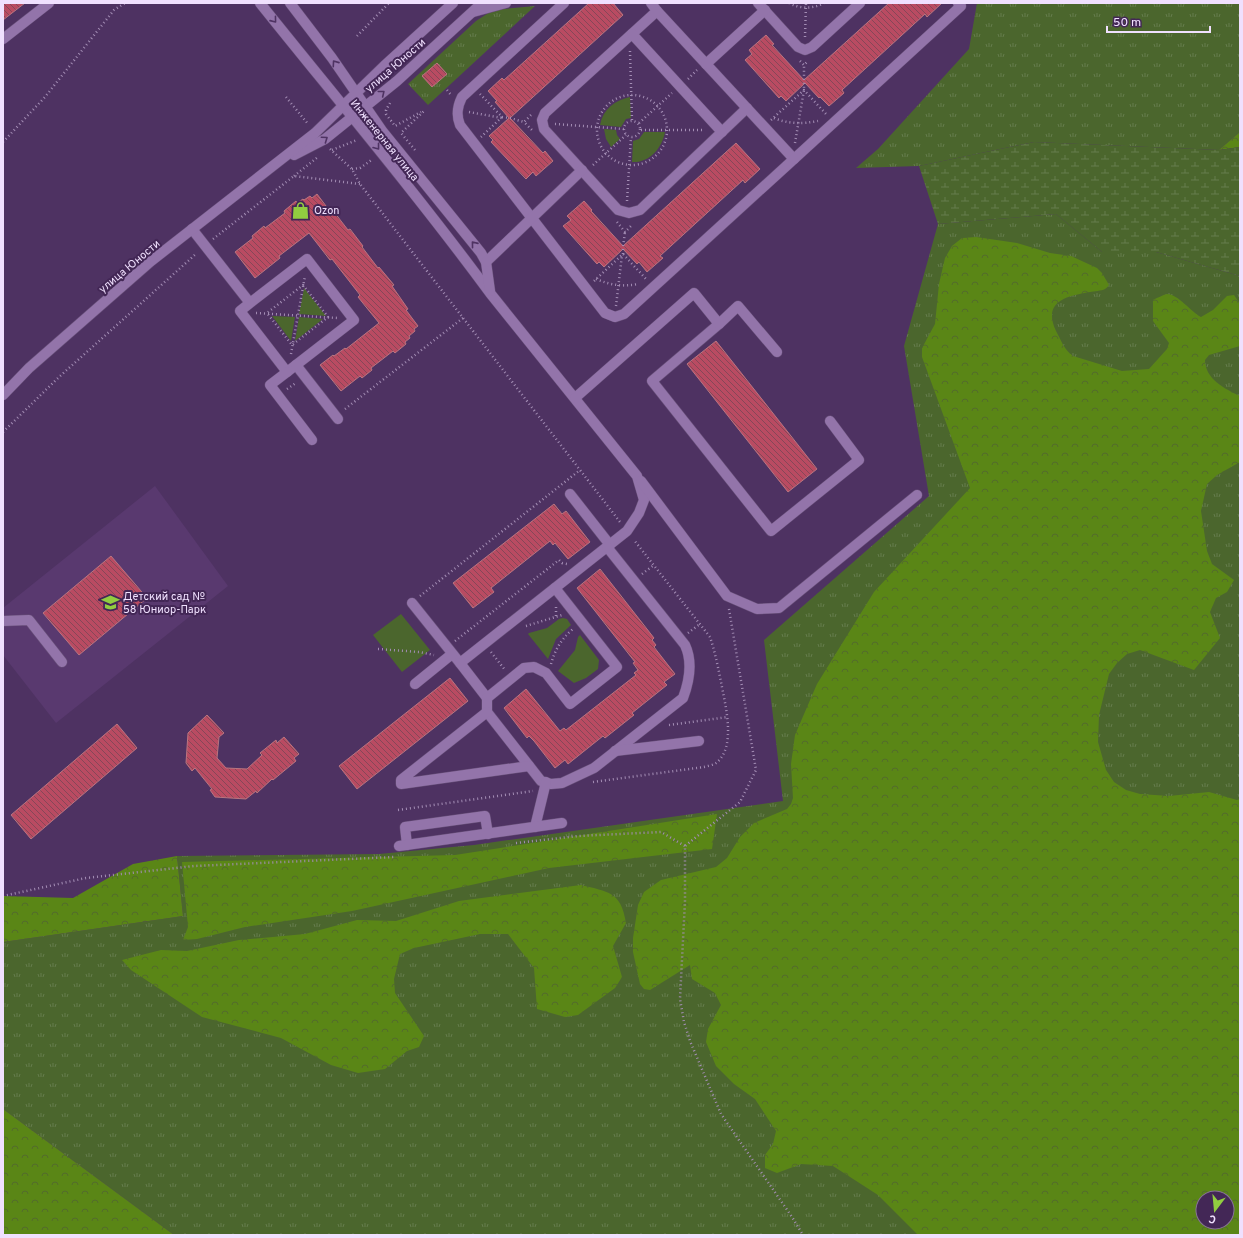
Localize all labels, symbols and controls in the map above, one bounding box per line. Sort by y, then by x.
scale bar [1107,8,1210,34]
one-way arrow [269,15,276,22]
text: 50 m [1113,15,1141,31]
street label: улица Юности [362,36,429,96]
one-way arrow [333,60,340,67]
one-way arrow [377,91,385,98]
street label: Инженерная улица [347,97,422,185]
one-way arrow [320,137,327,144]
one-way arrow [372,143,379,150]
shop icon: Ozon [291,200,311,220]
place label: Ozon [314,204,340,218]
street label: улица Юности [96,237,163,296]
one-way arrow [471,242,478,249]
place label: Детский сад № 58 Юниор-Парк [123,590,206,617]
school or university icon: Детский сад № 58 Юниор-Парк [100,592,120,612]
north arrow [1195,1190,1235,1230]
text: С [1207,1211,1218,1226]

